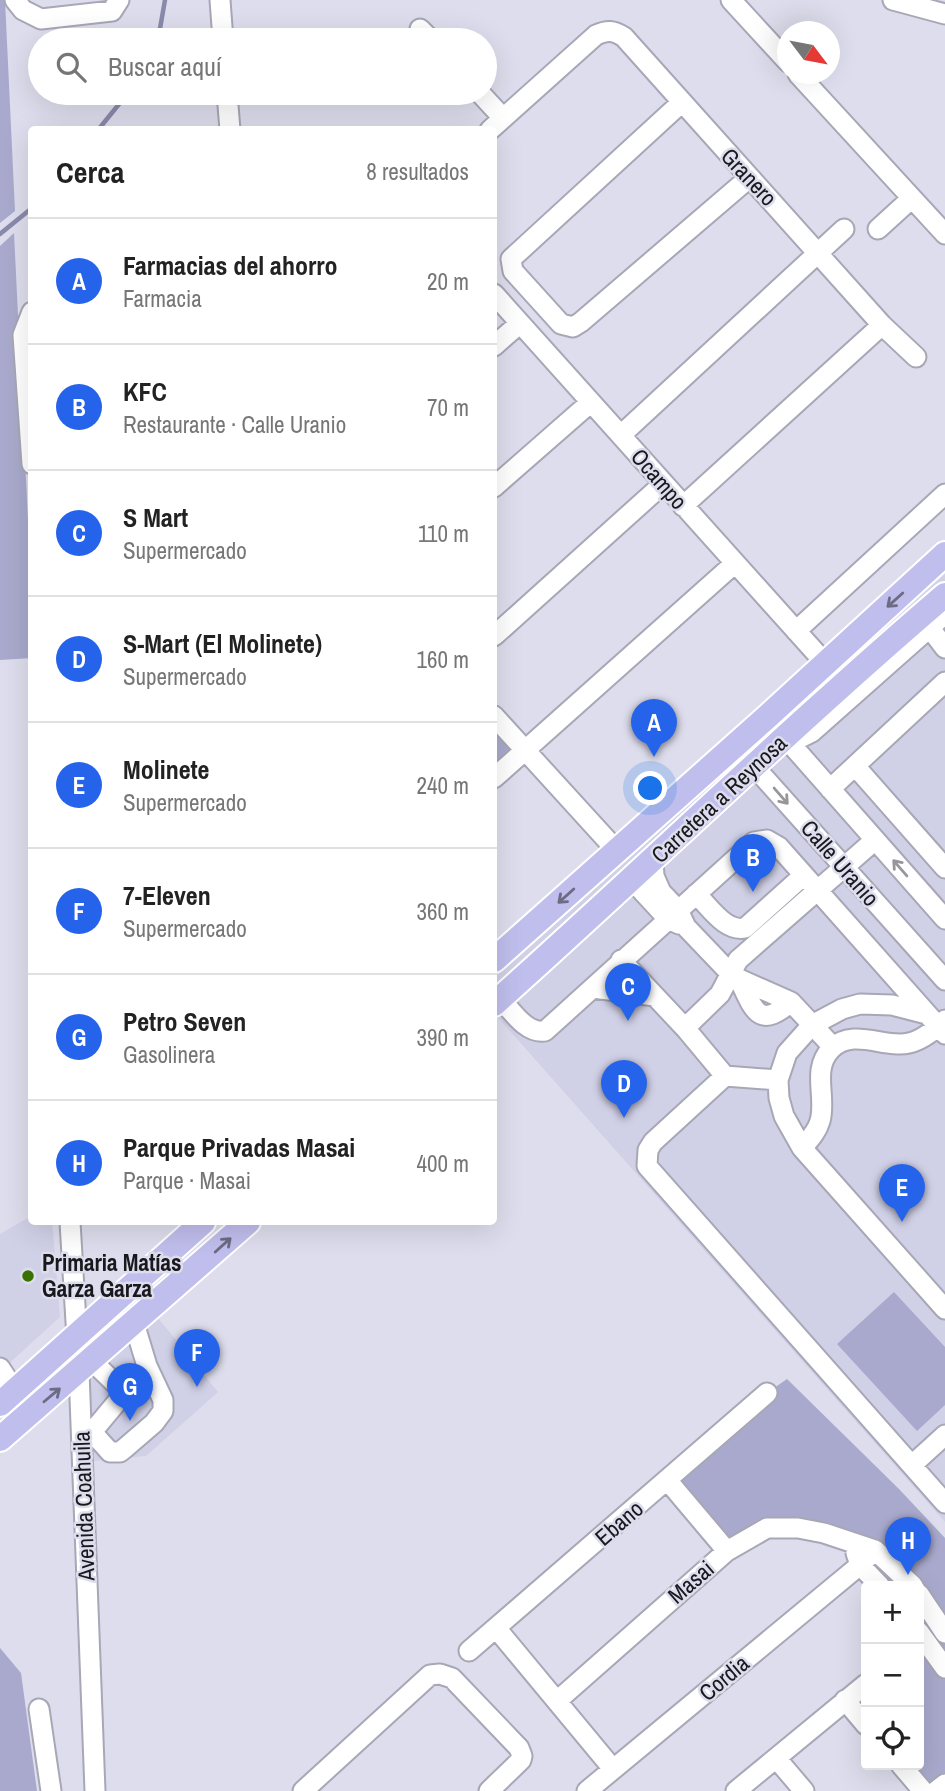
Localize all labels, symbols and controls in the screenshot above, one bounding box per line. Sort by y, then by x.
north arrow [777,21,840,84]
search box [28,28,497,105]
icon: search [52,48,90,86]
text: Buscar aquí [108,49,222,84]
street label: Granero [714,141,784,213]
text: Cerca [56,152,124,192]
text: 8 resultados [366,156,469,187]
text: Farmacias del ahorro [123,248,338,283]
text: A [72,266,86,297]
text: 20 m [427,266,469,297]
text: Farmacia [123,283,202,314]
text: KFC [123,374,167,409]
text: B [72,392,86,423]
text: 70 m [427,392,469,423]
text: Restaurante · Calle Uranio [123,409,346,440]
street label: Ocampo [624,442,694,516]
text: S Mart [123,500,188,535]
text: C [72,518,86,549]
text: 110 m [418,518,469,549]
text: Supermercado [123,535,247,566]
one-way arrow [886,592,904,608]
text: S-Mart (El Molinete) [123,626,322,661]
text: D [72,644,86,675]
text: 160 m [417,644,469,675]
text: Supermercado [123,661,247,692]
pin: A [631,699,677,757]
street label: Carretera a Reynosa [644,727,794,870]
text: Molinete [123,752,209,787]
text: E [73,770,85,801]
text: 240 m [417,770,469,801]
your location [633,771,667,805]
one-way arrow [773,786,789,804]
text: Supermercado [123,787,247,818]
street label: Calle Uranio [794,813,886,912]
pin: B [730,834,776,892]
one-way arrow [892,859,908,877]
text: 7-Eleven [123,878,211,913]
one-way arrow [557,888,575,904]
text: F [73,896,85,927]
text: 360 m [417,896,469,927]
text: Supermercado [123,913,247,944]
pin: C [605,963,651,1021]
text: Petro Seven [123,1004,246,1039]
text: G [72,1022,86,1053]
text: 390 m [417,1022,469,1053]
text: Gasolinera [123,1039,215,1070]
pin: D [601,1060,647,1118]
text: Parque Privadas Masai [123,1130,355,1165]
text: H [72,1148,86,1179]
text: 400 m [417,1148,469,1179]
pin: E [879,1164,925,1222]
text: Parque · Masai [123,1165,251,1196]
one-way arrow [213,1237,231,1253]
place label: Primaria Matías Garza Garza [42,1247,181,1304]
marker: Primaria Matías Garza Garza [20,1268,36,1284]
pin: F [174,1329,220,1387]
pin: G [107,1363,153,1421]
one-way arrow [43,1387,61,1403]
street label: Avenida Coahuila [65,1430,102,1582]
street label: Ebano [588,1493,649,1552]
pin: H [885,1517,931,1575]
street label: Masai [661,1553,720,1610]
map controls [861,1581,924,1770]
button: + [861,1581,924,1644]
button: − [861,1644,924,1707]
street label: Cordia [692,1647,756,1708]
button: locate [861,1707,924,1770]

